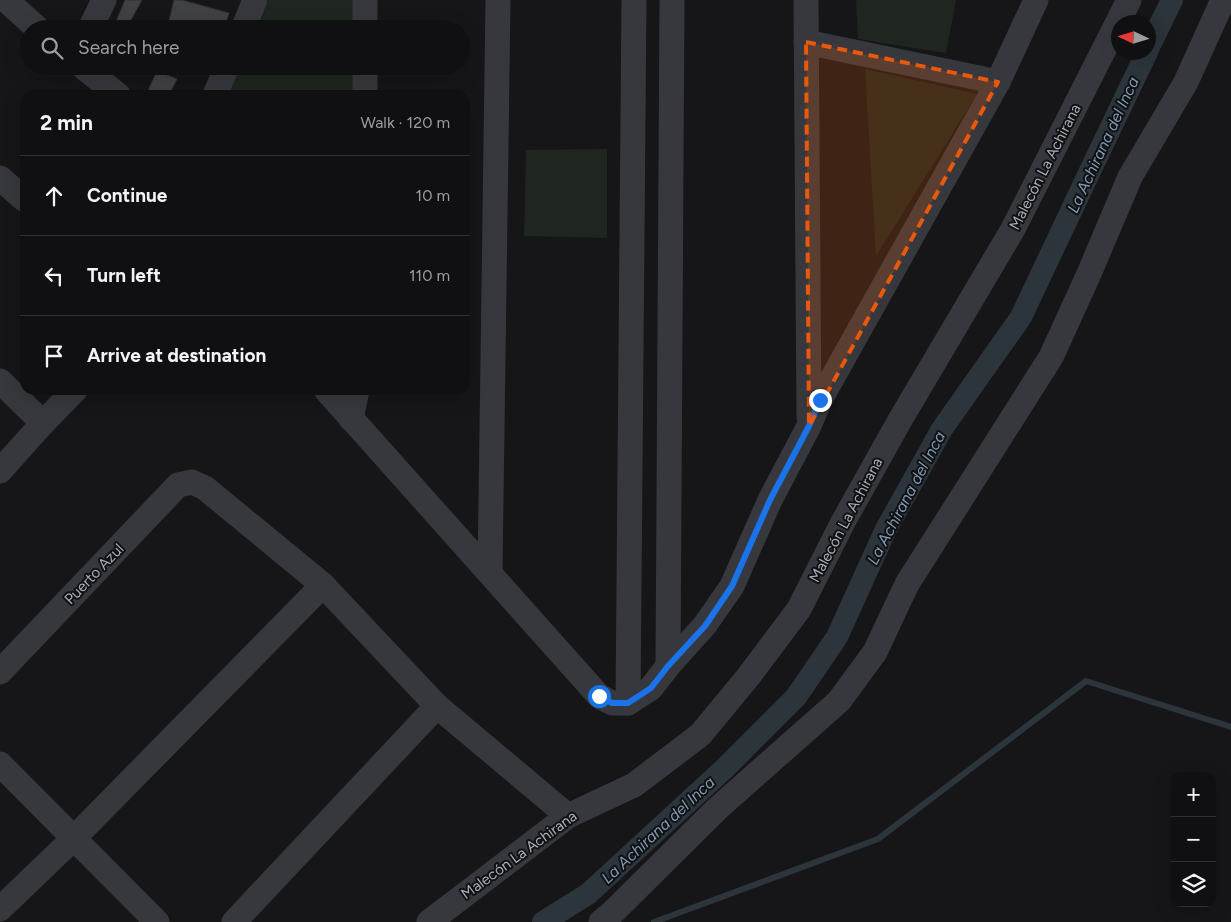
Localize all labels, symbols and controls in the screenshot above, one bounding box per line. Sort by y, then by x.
north arrow [1111,15,1156,60]
search box [20,20,470,75]
icon: search [38,34,66,62]
text: Search here [78,36,180,59]
water label: La Achirana del Inca [1063,74,1143,216]
street label: Malecón La Achirana [1006,101,1084,233]
text: 2 min [40,110,93,135]
text: Walk · 120 m [361,113,450,132]
icon: ahead [40,182,68,210]
text: Continue [87,184,167,207]
text: 10 m [416,186,450,205]
icon: left [40,262,68,290]
text: Turn left [87,264,161,287]
text: 110 m [409,266,450,285]
icon: arrive [40,342,68,370]
text: Arrive at destination [87,344,266,367]
route end [809,389,832,412]
water label: La Achirana del Inca [863,428,949,568]
street label: Malecón La Achirana [806,455,886,585]
street label: Puerto Azul [61,540,127,608]
route start [588,685,611,708]
map controls [1171,772,1216,907]
button: + [1171,772,1216,817]
water label: La Achirana del Inca [597,773,719,887]
street label: Malecón La Achirana [458,807,580,903]
button: − [1171,817,1216,862]
button: layers [1171,862,1216,907]

